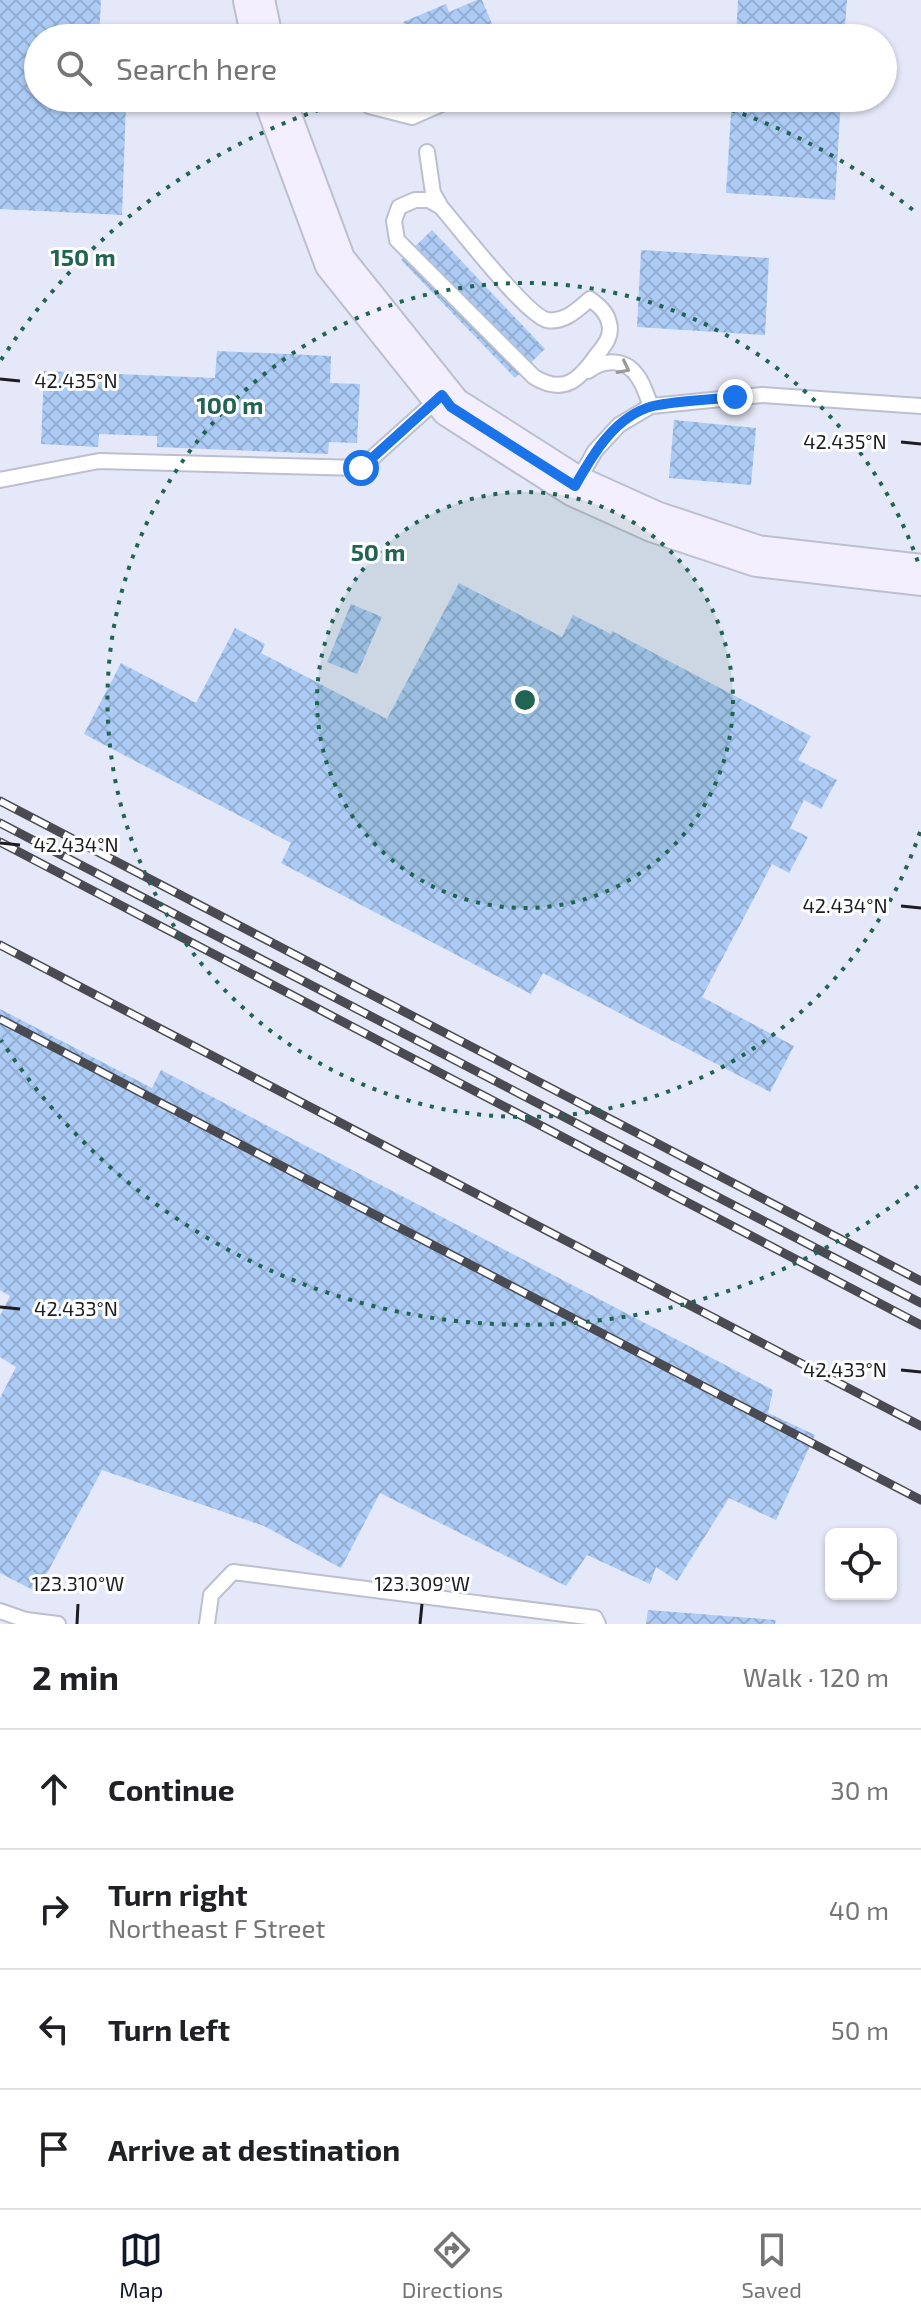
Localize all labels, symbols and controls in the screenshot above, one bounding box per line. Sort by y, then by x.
search box [24,24,897,112]
icon: search [52,46,96,90]
text: Search here [116,50,277,86]
text: 150 m [50,242,116,271]
one-way arrow [616,358,631,374]
text: 42.435°N [34,368,118,392]
route end [717,379,753,415]
text: 100 m [197,390,263,419]
text: 42.435°N [803,429,887,453]
route start [343,450,379,486]
text: 50 m [351,537,405,566]
centre of rings [511,686,539,714]
text: 42.434°N [33,832,119,856]
text: 42.434°N [802,893,888,917]
text: 42.433°N [34,1296,118,1320]
text: 42.433°N [803,1357,887,1381]
map controls [825,1528,897,1600]
button: locate [825,1528,897,1600]
text: 123.310°W [32,1571,124,1595]
text: 123.309°W [374,1571,470,1595]
text: 2 min [32,1656,119,1697]
text: Walk · 120 m [743,1661,889,1692]
icon: ahead [32,1767,76,1811]
text: Continue [108,1771,235,1807]
text: 30 m [830,1774,889,1805]
text: Turn right [108,1876,248,1912]
icon: right [32,1887,76,1931]
text: 40 m [829,1894,889,1925]
text: Northeast F Street [108,1912,325,1943]
icon: left [32,2007,76,2051]
text: Turn left [108,2011,230,2047]
text: 50 m [831,2014,889,2045]
icon: arrive [32,2127,76,2171]
text: Arrive at destination [108,2131,400,2167]
tab: Map [119,2228,163,2302]
tab: Directions [402,2228,503,2302]
tab: Saved [741,2228,802,2302]

